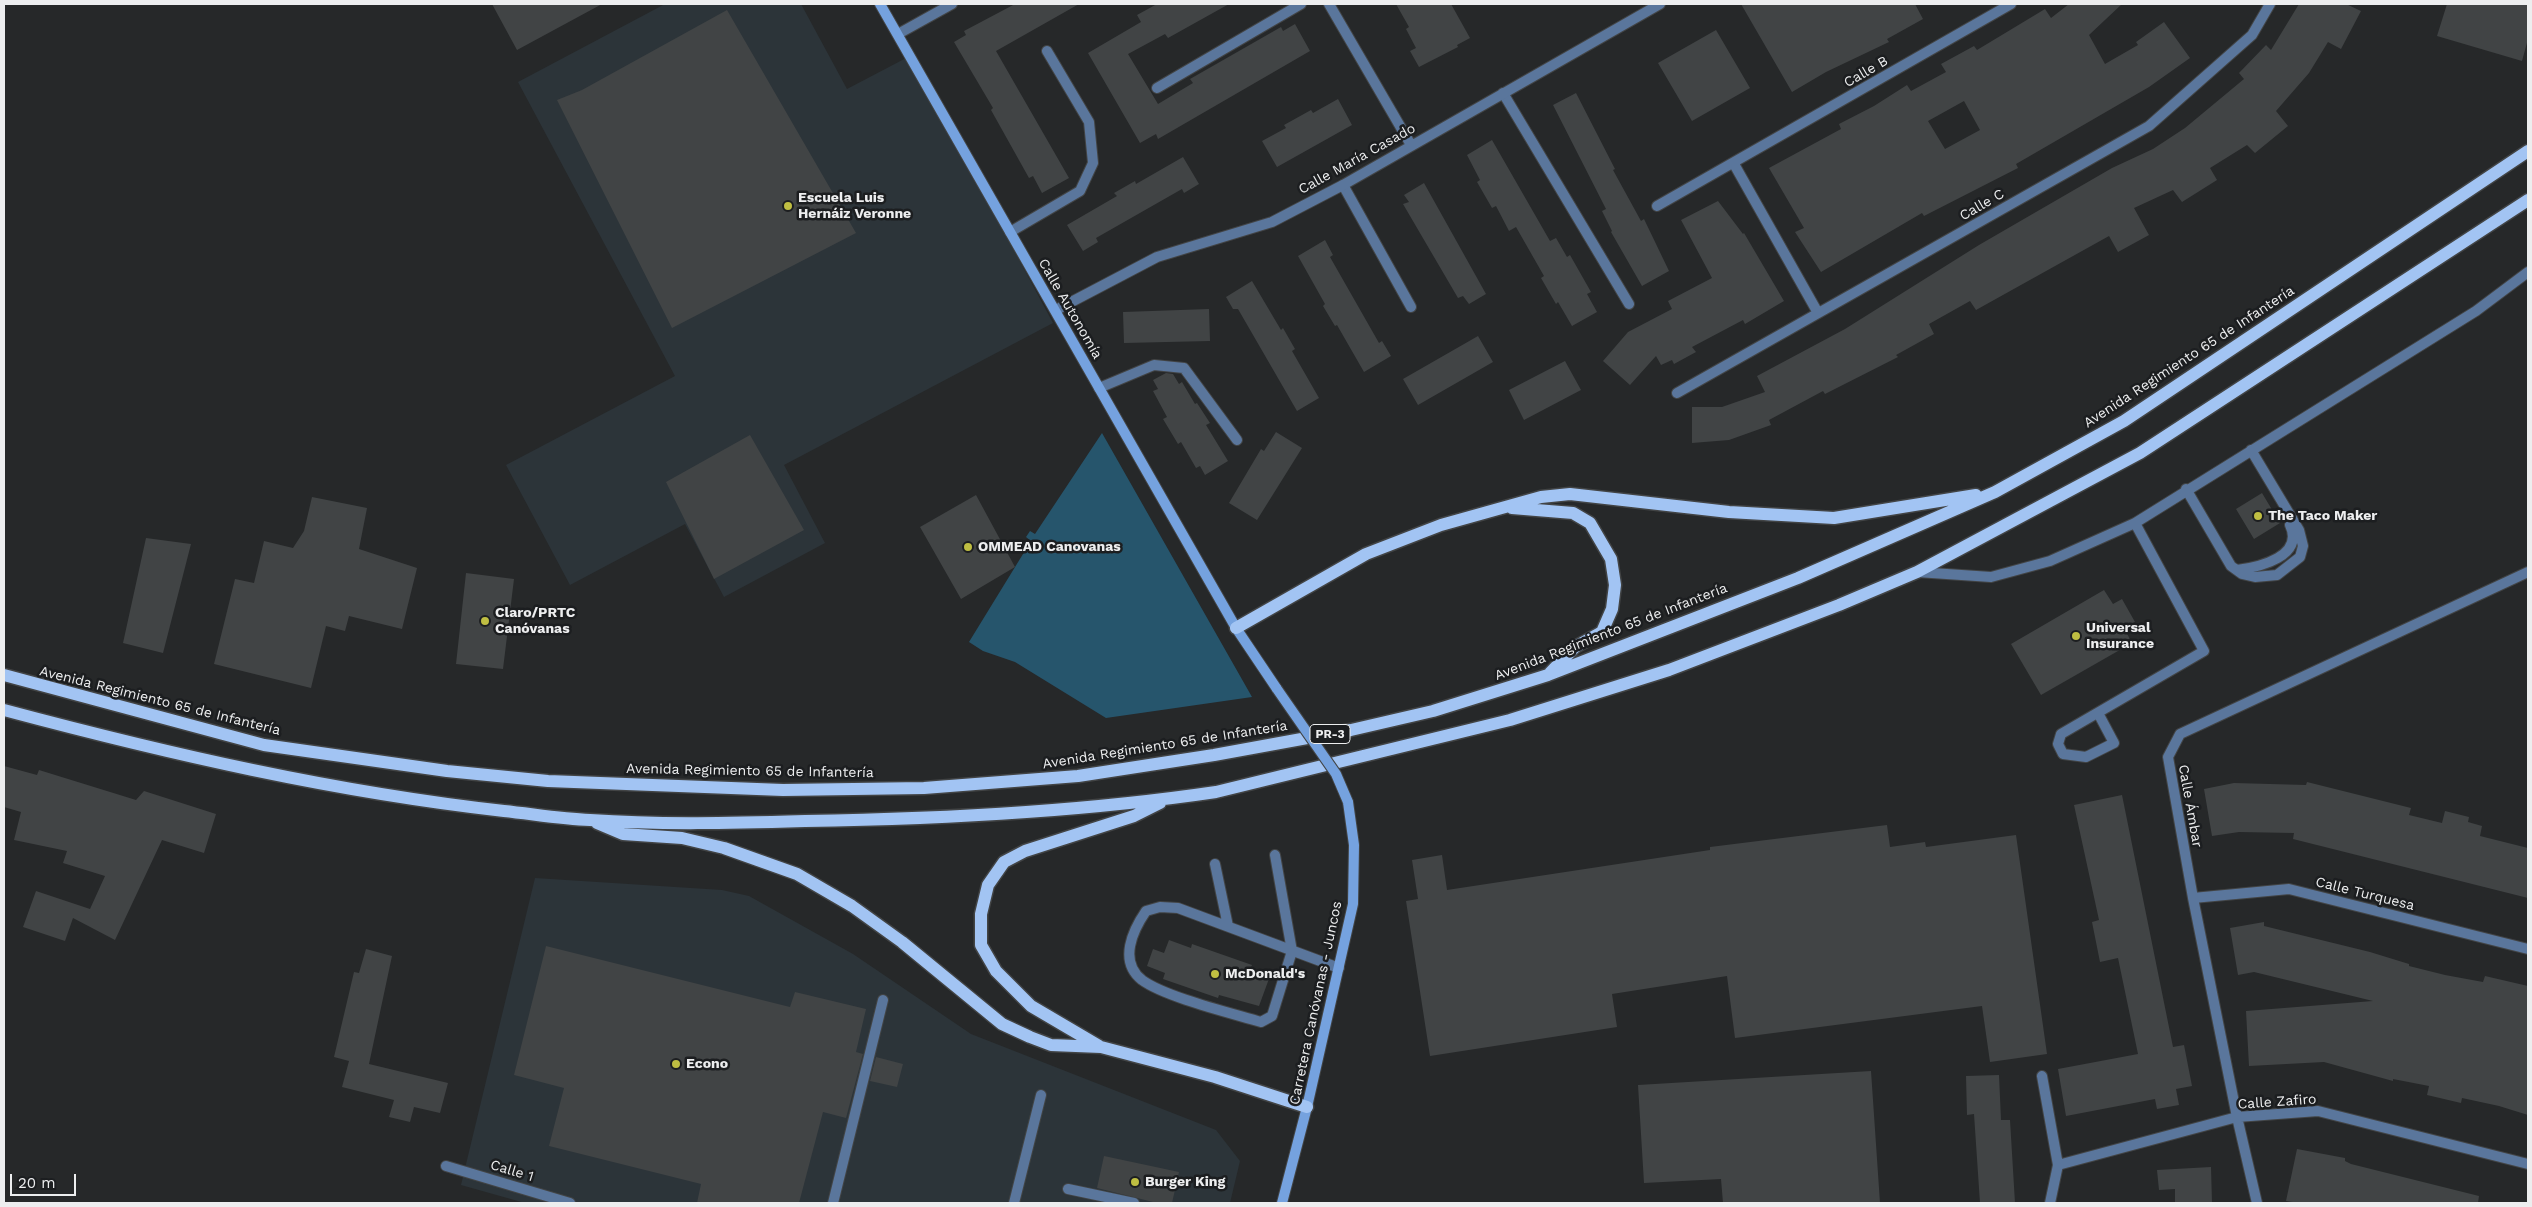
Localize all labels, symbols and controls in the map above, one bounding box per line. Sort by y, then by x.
street label: Calle B [1841,53,1891,91]
street label: Calle María Casado [1296,120,1418,198]
street label: Calle C [1957,186,2007,224]
place label: Escuela Luis Hernáiz Veronne [798,190,911,222]
marker: Escuela Luis Hernáiz Veronne [782,200,794,212]
street label: Calle Autonomía [1034,256,1106,362]
street label: Avenida Regimiento 65 de Infantería [2081,283,2297,431]
place label: The Taco Maker [2268,508,2377,524]
marker: The Taco Maker [2252,510,2264,522]
place label: OMMEAD Canovanas [978,539,1121,555]
marker: OMMEAD Canovanas [962,541,974,553]
street label: Avenida Regimiento 65 de Infantería [1492,580,1730,684]
place label: Claro/PRTC Canóvanas [495,605,575,638]
marker: Claro/PRTC Canóvanas [479,615,491,627]
place label: Universal Insurance [2086,620,2154,652]
marker: Universal Insurance [2070,630,2082,642]
street label: Avenida Regimiento 65 de Infantería [38,663,282,739]
street label: Avenida Regimiento 65 de Infantería [1041,717,1289,773]
road number: PR-3 [1310,724,1350,744]
street label: Avenida Regimiento 65 de Infantería [626,760,874,782]
street label: Calle Ámbar [2174,763,2206,849]
street label: Calle Turquesa [2314,874,2416,914]
street label: Carretera Canóvanas - Juncos [1286,900,1346,1106]
place label: McDonald's [1225,966,1305,982]
marker: McDonald's [1209,968,1221,980]
place label: Econo [686,1056,728,1072]
marker: Econo [670,1058,682,1070]
street label: Calle Zafiro [2237,1091,2317,1113]
street label: Calle 1 [488,1156,536,1186]
scale bar [12,1164,79,1196]
text: 20 m [18,1174,56,1192]
place label: Burger King [1145,1174,1225,1190]
marker: Burger King [1129,1176,1141,1188]

